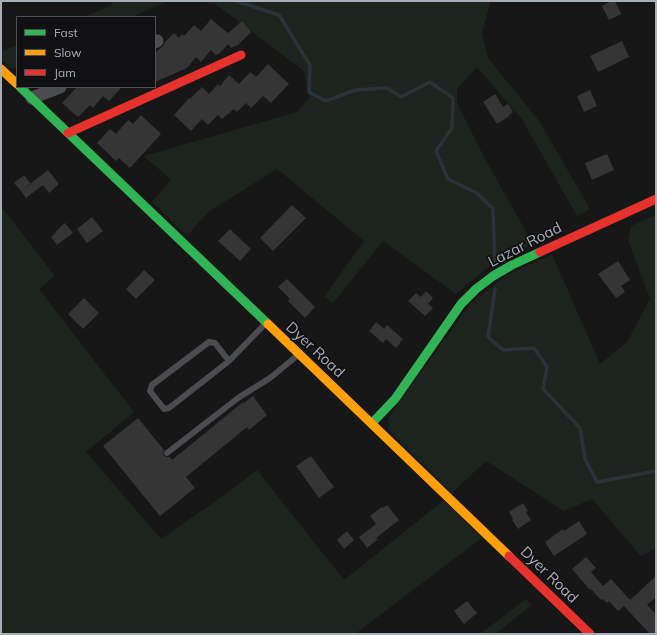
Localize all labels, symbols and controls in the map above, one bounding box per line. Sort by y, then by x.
legend [16,16,156,88]
text: Fast [54,25,78,40]
text: Slow [54,45,82,60]
text: Jam [54,65,76,80]
street label: Lazar Road [485,219,565,271]
street label: Dyer Road [282,318,348,382]
street label: Dyer Road [516,543,582,607]

